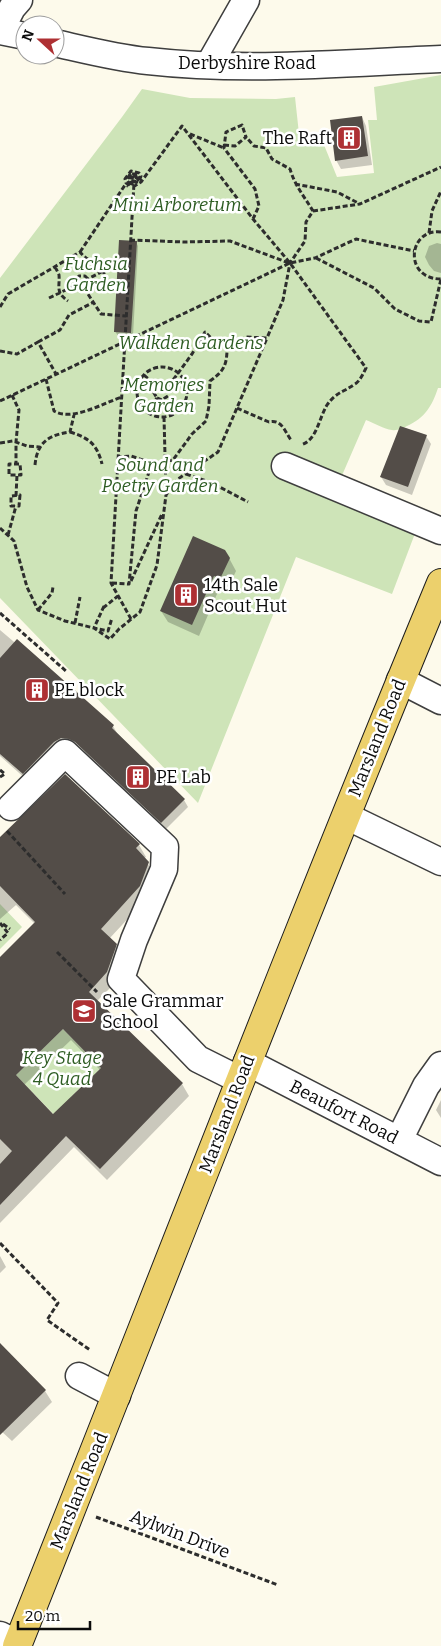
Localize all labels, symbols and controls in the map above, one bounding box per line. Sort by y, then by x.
north arrow [15,15,65,65]
text: N [18,27,38,44]
street label: Derbyshire Road [178,52,316,74]
building icon: The Raft [336,125,362,151]
place label: The Raft [263,127,332,149]
park label: Mini Arboretum [112,194,242,216]
park label: Fuchsia Garden [64,253,128,296]
park label: Walkden Gardens [119,332,264,354]
park label: Memories Garden [124,374,205,417]
park label: Sound and Poetry Garden [102,454,218,497]
place label: 14th Sale Scout Hut [204,574,288,617]
building icon: 14th Sale Scout Hut [173,582,199,608]
street label: Marsland Road [343,676,411,800]
building icon: PE block [24,677,50,703]
place label: PE block [54,679,125,701]
building icon: PE Lab [125,764,151,790]
place label: PE Lab [156,766,211,788]
place label: Sale Grammar School [102,990,224,1033]
school or university icon: Sale Grammar School [71,998,97,1024]
park label: Key Stage 4 Quad [22,1047,102,1090]
street label: Marsland Road [194,1052,260,1176]
street label: Beaufort Road [286,1075,402,1149]
street label: Marsland Road [45,1429,113,1553]
street label: Aylwin Drive [127,1505,233,1563]
scale bar [18,1598,90,1630]
text: 20 m [25,1607,61,1625]

